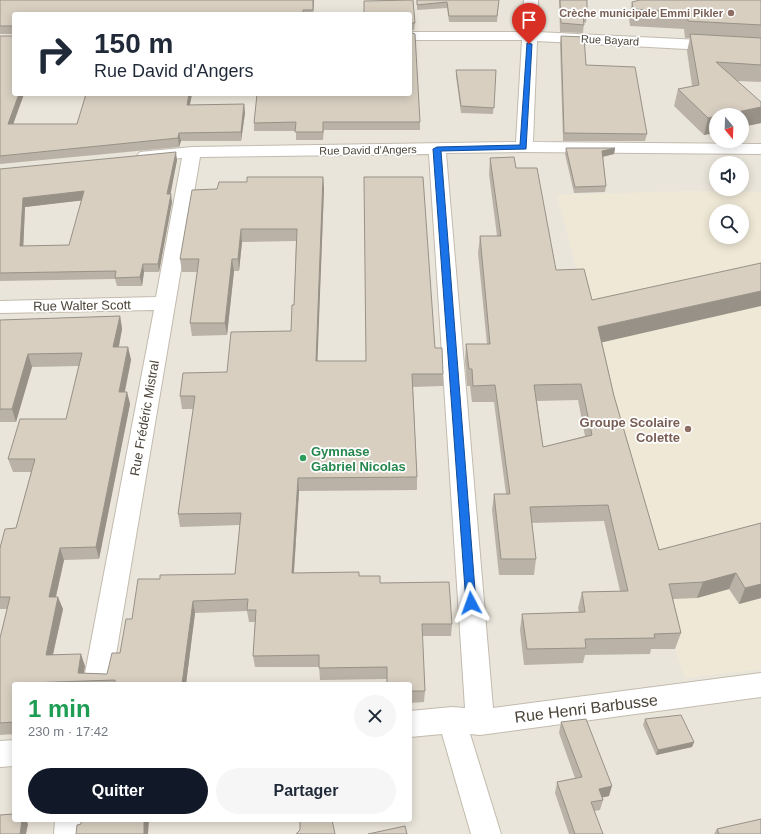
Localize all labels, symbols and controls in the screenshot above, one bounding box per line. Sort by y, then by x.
pin [512,3,546,44]
place label: Crèche municipale Emmi Pikler [559,7,724,19]
marker: Crèche municipale Emmi Pikler [726,8,736,18]
icon: arrive [518,9,540,31]
icon: right [28,28,80,80]
text: 150 m [94,28,173,59]
street label: Rue Bayard [581,32,639,48]
text: Rue David d'Angers [94,61,254,81]
north arrow [709,108,749,148]
map controls [709,108,749,244]
street label: Rue David d'Angers [319,143,417,157]
button: sound [709,156,749,196]
button: search [709,204,749,244]
street label: Rue Walter Scott [33,297,131,314]
street label: Rue Frédéric Mistral [127,359,162,477]
place label: Groupe Scolaire Colette [580,415,680,445]
marker: Groupe Scolaire Colette [683,424,693,434]
place label: Gymnase Gabriel Nicolas [311,444,406,474]
marker: Gymnase Gabriel Nicolas [298,453,308,463]
position arrow [450,582,492,624]
street label: Rue Henri Barbusse [514,691,659,726]
text: 1 min [28,695,91,722]
button: close [354,695,396,737]
text: 230 m · 17:42 [28,724,108,739]
button: Quitter [28,768,208,814]
button: Partager [216,768,396,814]

